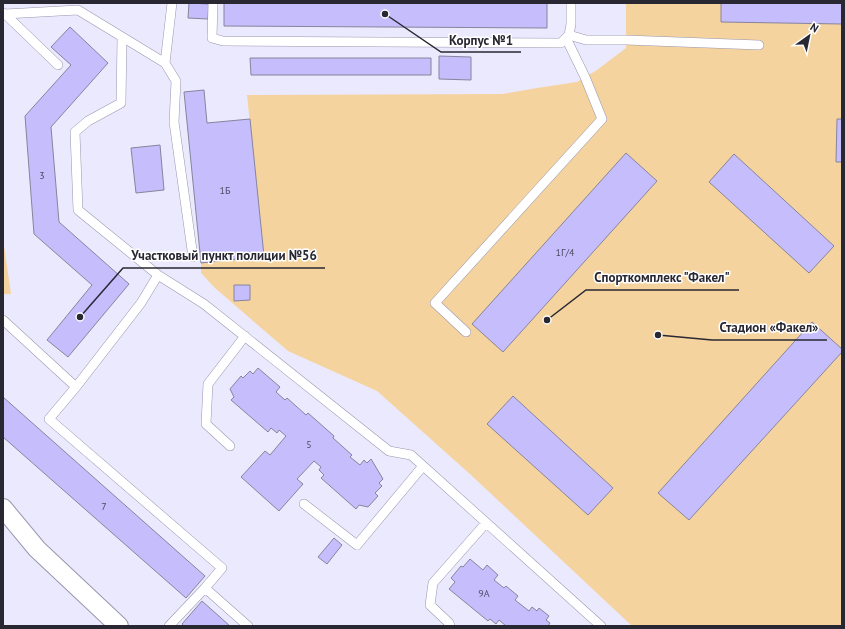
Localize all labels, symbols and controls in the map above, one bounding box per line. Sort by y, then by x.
north arrow [789,16,829,56]
text: N [808,20,821,35]
callout: Корпус №1 [441,27,521,52]
text: Корпус №1 [449,32,513,49]
house number: 3 [39,169,45,182]
house number: 1Б [220,184,231,197]
callout: Участковый пункт полиции №56 [123,243,325,268]
house number: 1Г/4 [556,246,575,259]
text: Участковый пункт полиции №56 [130,247,317,264]
callout: Спорткомплекс "Факел" [586,265,739,290]
text: Спорткомплекс "Факел" [594,269,730,286]
callout: Стадион «Факел» [712,315,827,340]
text: Стадион «Факел» [720,319,818,336]
house number: 5 [306,438,312,451]
house number: 7 [101,500,107,513]
house number: 9А [478,587,490,600]

